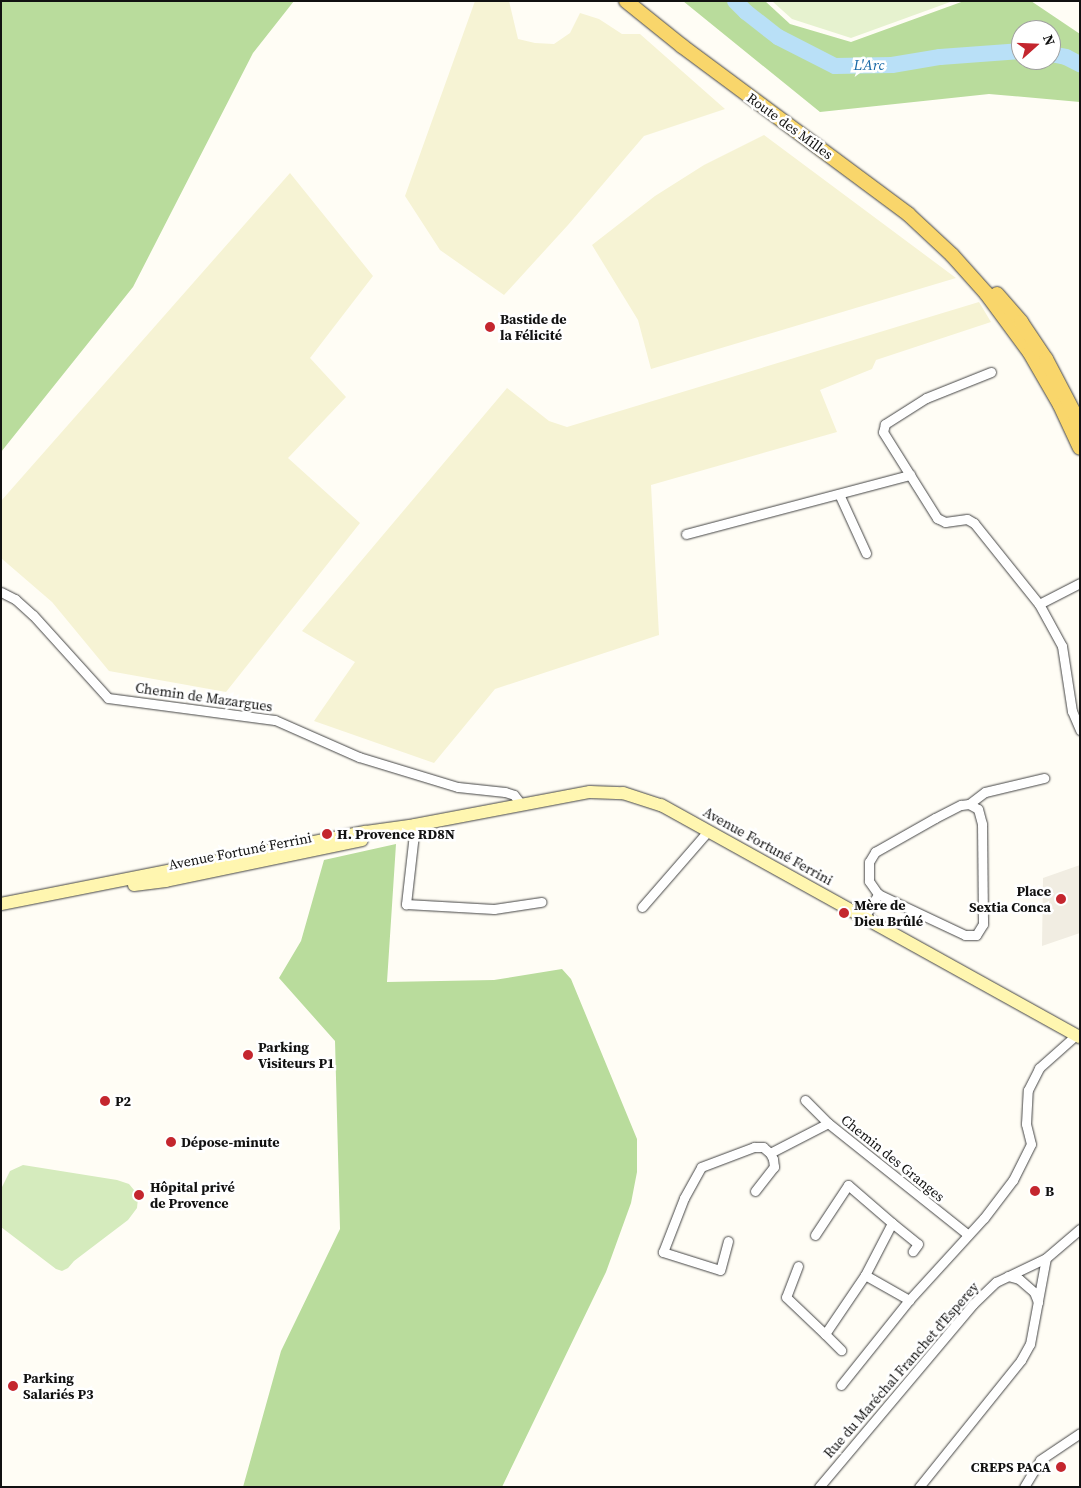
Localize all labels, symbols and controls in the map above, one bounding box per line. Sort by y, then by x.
north arrow [1011,20,1061,70]
text: N [1038,32,1060,48]
water label: L'Arc [853,56,885,74]
street label: Route des Milles [744,89,836,163]
place label: Bastide de la Félicité [500,311,567,344]
marker: Bastide de la Félicité [484,321,496,333]
street label: Chemin de Mazargues [134,679,274,715]
street label: Avenue Fortuné Ferrini [700,803,836,889]
place label: H. Provence RD8N [337,826,455,842]
marker: H. Provence RD8N [321,828,333,840]
street label: Avenue Fortuné Ferrini [167,829,313,873]
place label: Place Sextia Conca [969,883,1051,916]
marker: Place Sextia Conca [1055,893,1067,905]
place label: Mère de Dieu Brûlé [854,897,923,930]
marker: Mère de Dieu Brûlé [838,907,850,919]
place label: Parking Visiteurs P1 [258,1039,335,1072]
marker: Parking Visiteurs P1 [242,1049,254,1061]
place label: P2 [115,1093,131,1109]
marker: P2 [99,1095,111,1107]
street label: Chemin des Granges [838,1111,948,1205]
place label: Dépose-minute [181,1134,280,1150]
marker: Dépose-minute [165,1136,177,1148]
place label: Hôpital privé de Provence [150,1179,235,1212]
place label: B [1045,1183,1054,1199]
marker: B [1029,1185,1041,1197]
marker: Hôpital privé de Provence [132,1188,146,1202]
street label: Rue du Maréchal Franchet d'Esperey [820,1279,982,1461]
place label: Parking Salariés P3 [23,1370,94,1402]
marker: Parking Salariés P3 [7,1380,19,1392]
place label: CREPS PACA [971,1459,1051,1475]
marker: CREPS PACA [1055,1461,1067,1473]

